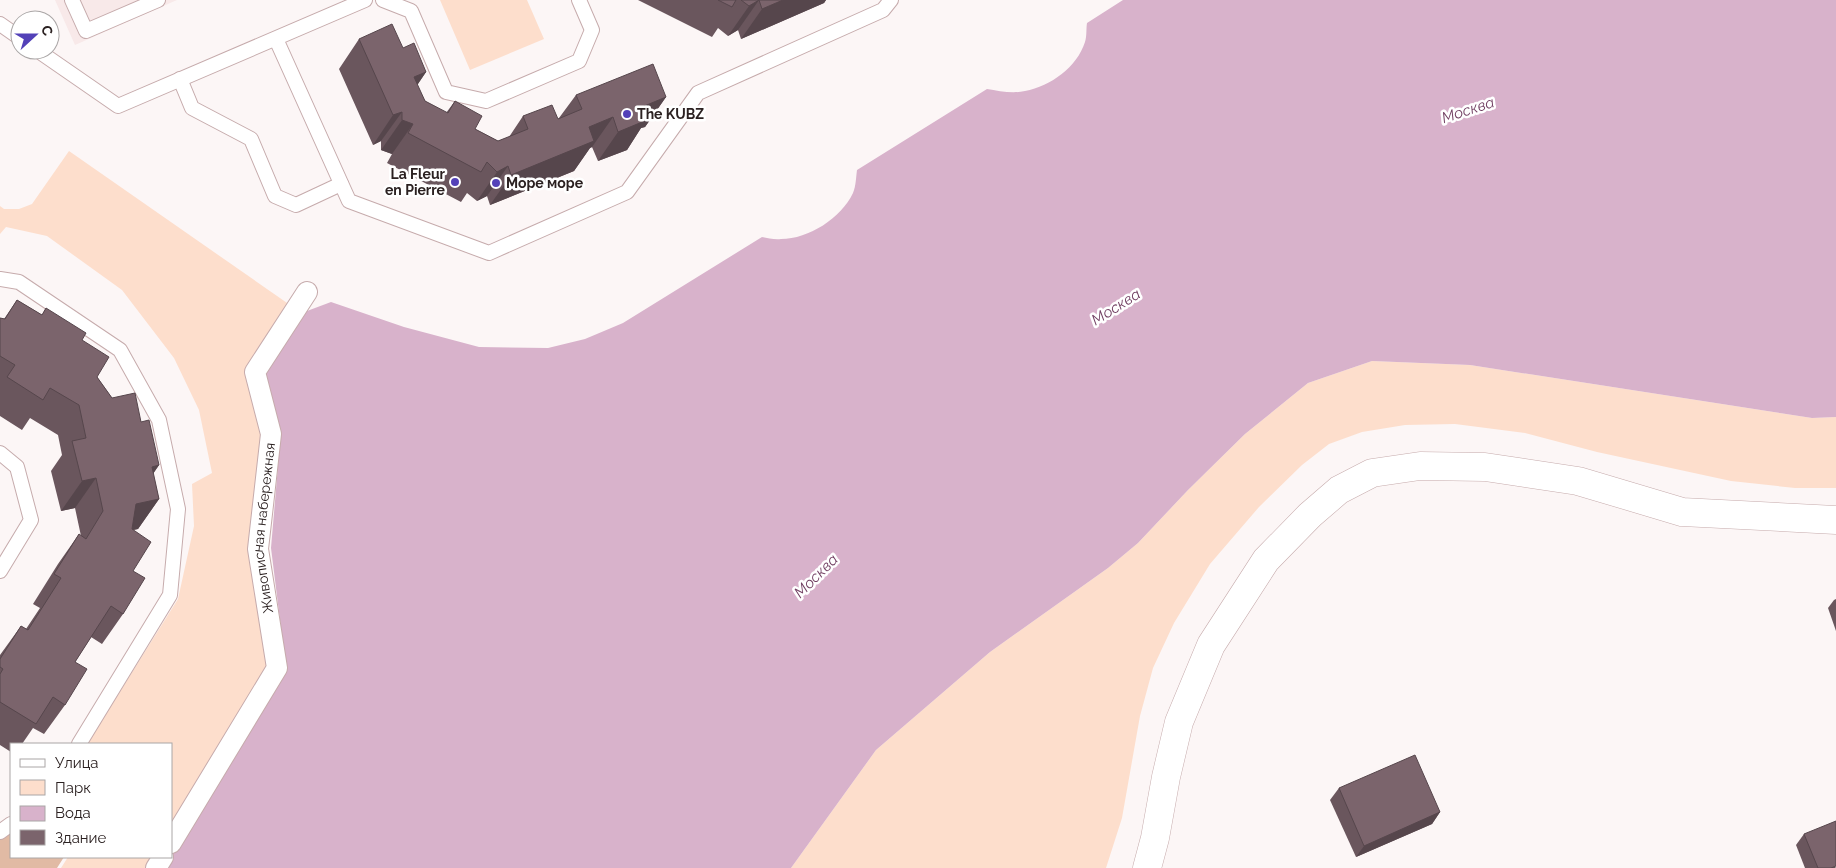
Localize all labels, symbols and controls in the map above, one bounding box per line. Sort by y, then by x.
north arrow [10,10,60,60]
text: С [38,23,56,38]
water label: Москва [1439,93,1497,127]
place label: The KUBZ [637,106,704,122]
marker: The KUBZ [621,108,633,120]
place label: La Fleur en Pierre [385,166,446,198]
place label: Море море [506,175,584,191]
marker: La Fleur en Pierre [449,176,461,188]
marker: Море море [490,177,502,189]
water label: Москва [1088,285,1144,329]
street label: Живописная набережная [250,442,278,615]
water label: Москва [790,550,842,602]
legend [10,743,172,858]
text: Улица [55,754,99,772]
text: Парк [55,779,91,797]
text: Вода [55,804,91,822]
text: Здание [55,829,107,847]

